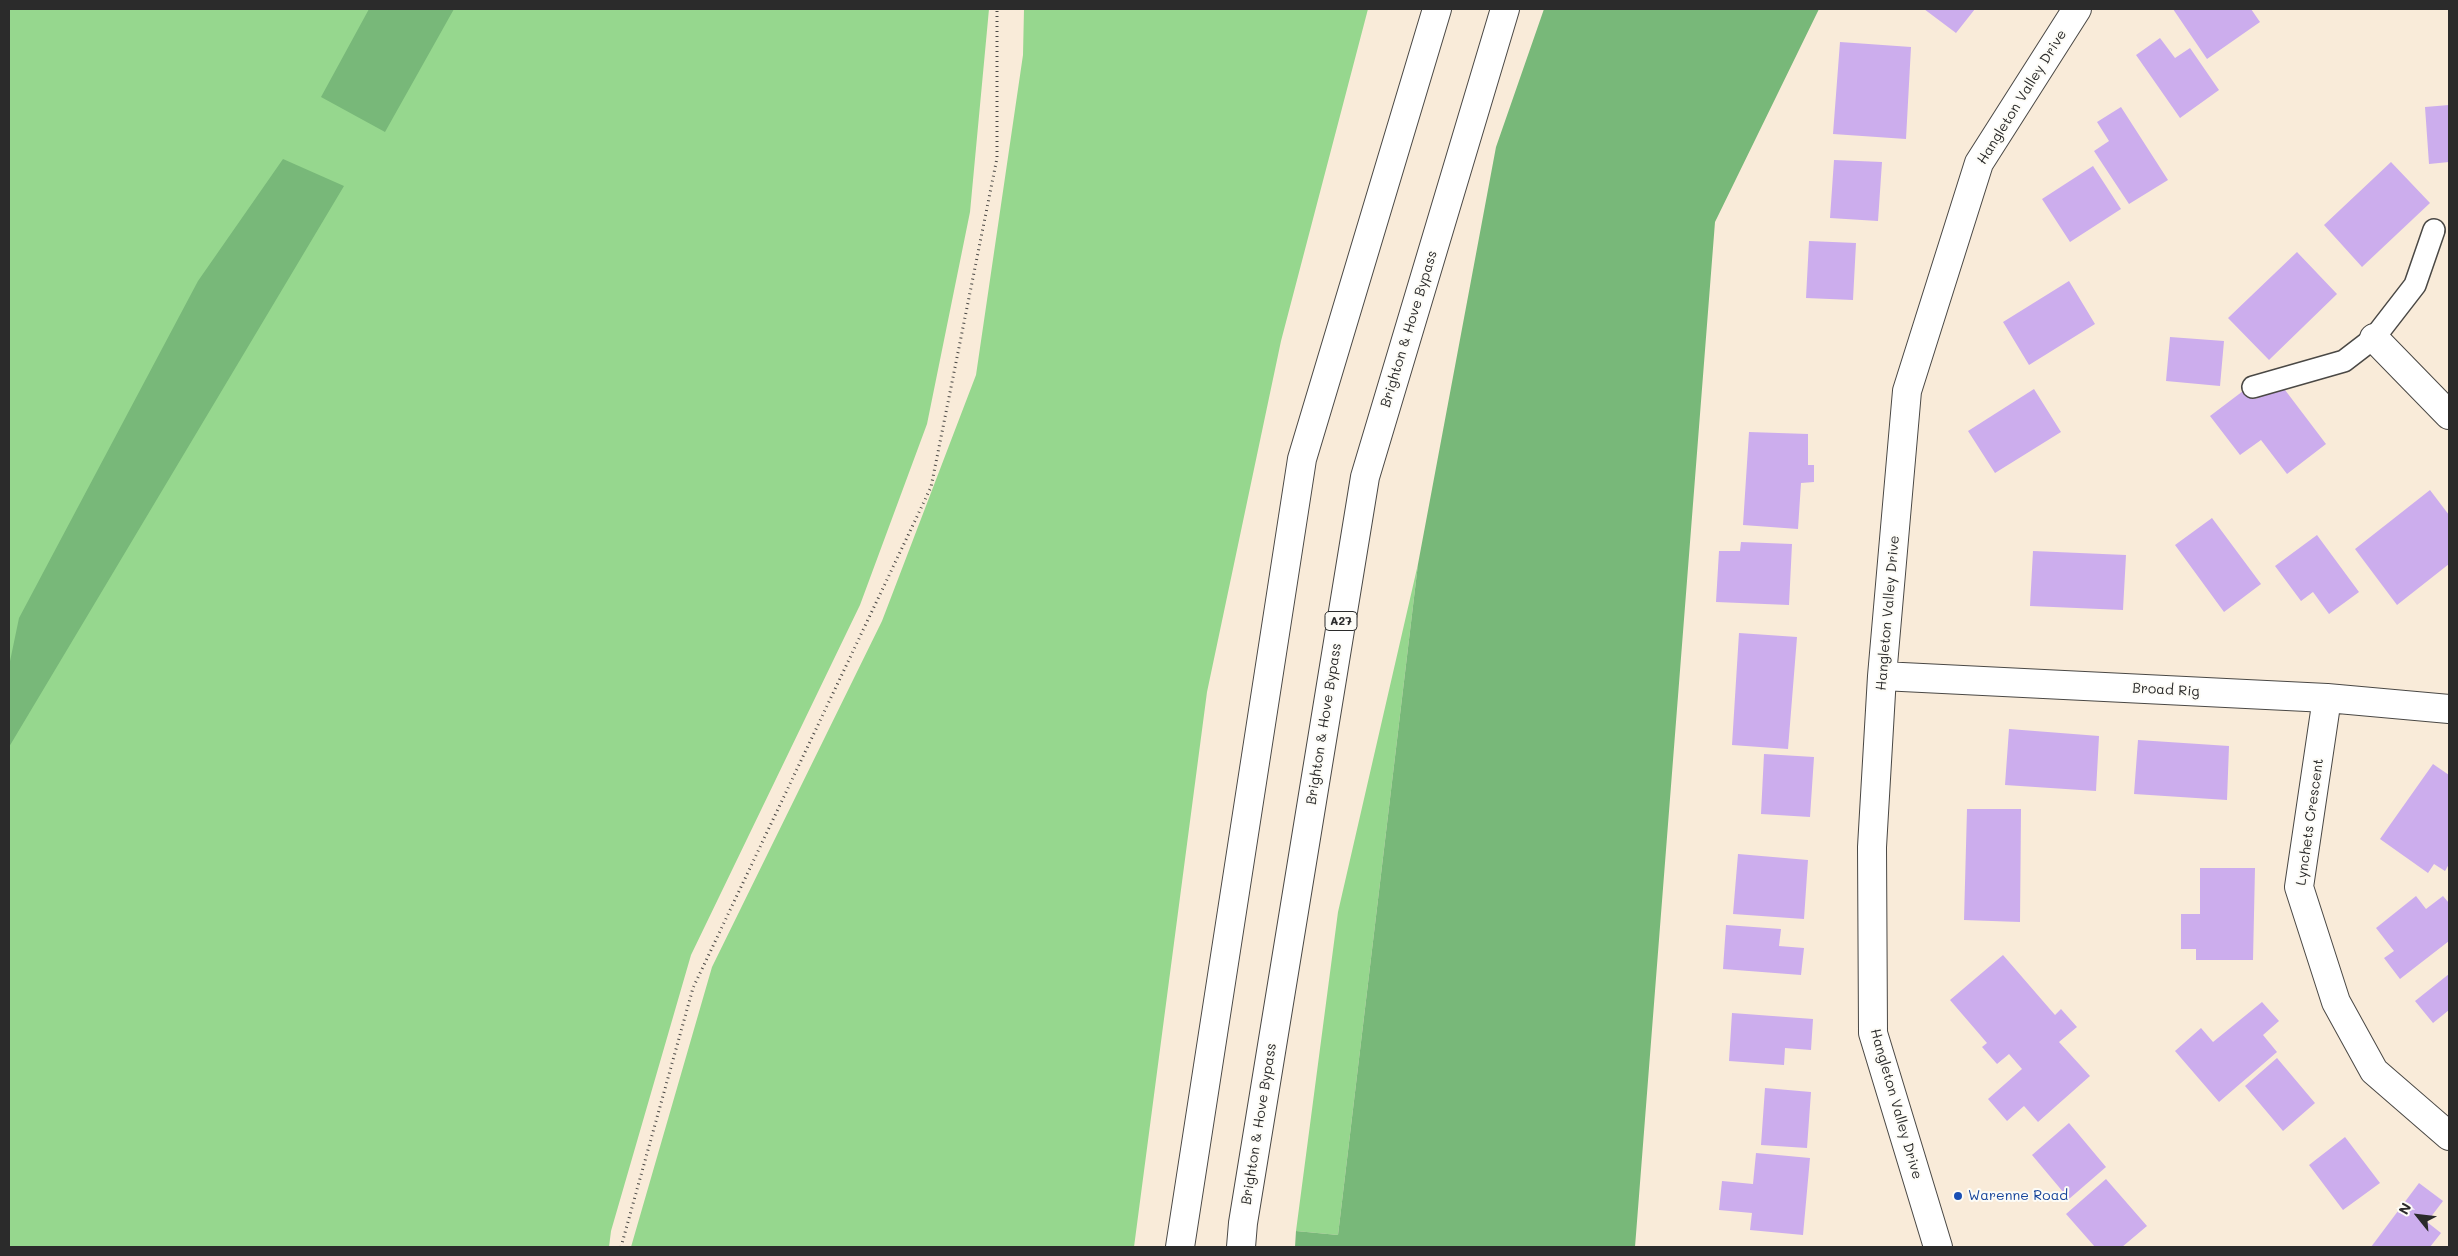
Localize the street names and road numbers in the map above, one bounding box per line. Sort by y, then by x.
street label: Hangleton Valley Drive [1974,27,2070,167]
street label: Brighton & Hove Bypass [1377,249,1441,409]
street label: Hangleton Valley Drive [1873,535,1903,691]
road number: A27 [1325,612,1357,630]
street label: Brighton & Hove Bypass [1303,642,1345,806]
street label: Broad Rig [2132,680,2200,700]
street label: Lynchets Crescent [2293,757,2327,887]
street label: Hangleton Valley Drive [1866,1027,1926,1181]
street label: Brighton & Hove Bypass [1238,1042,1280,1206]

